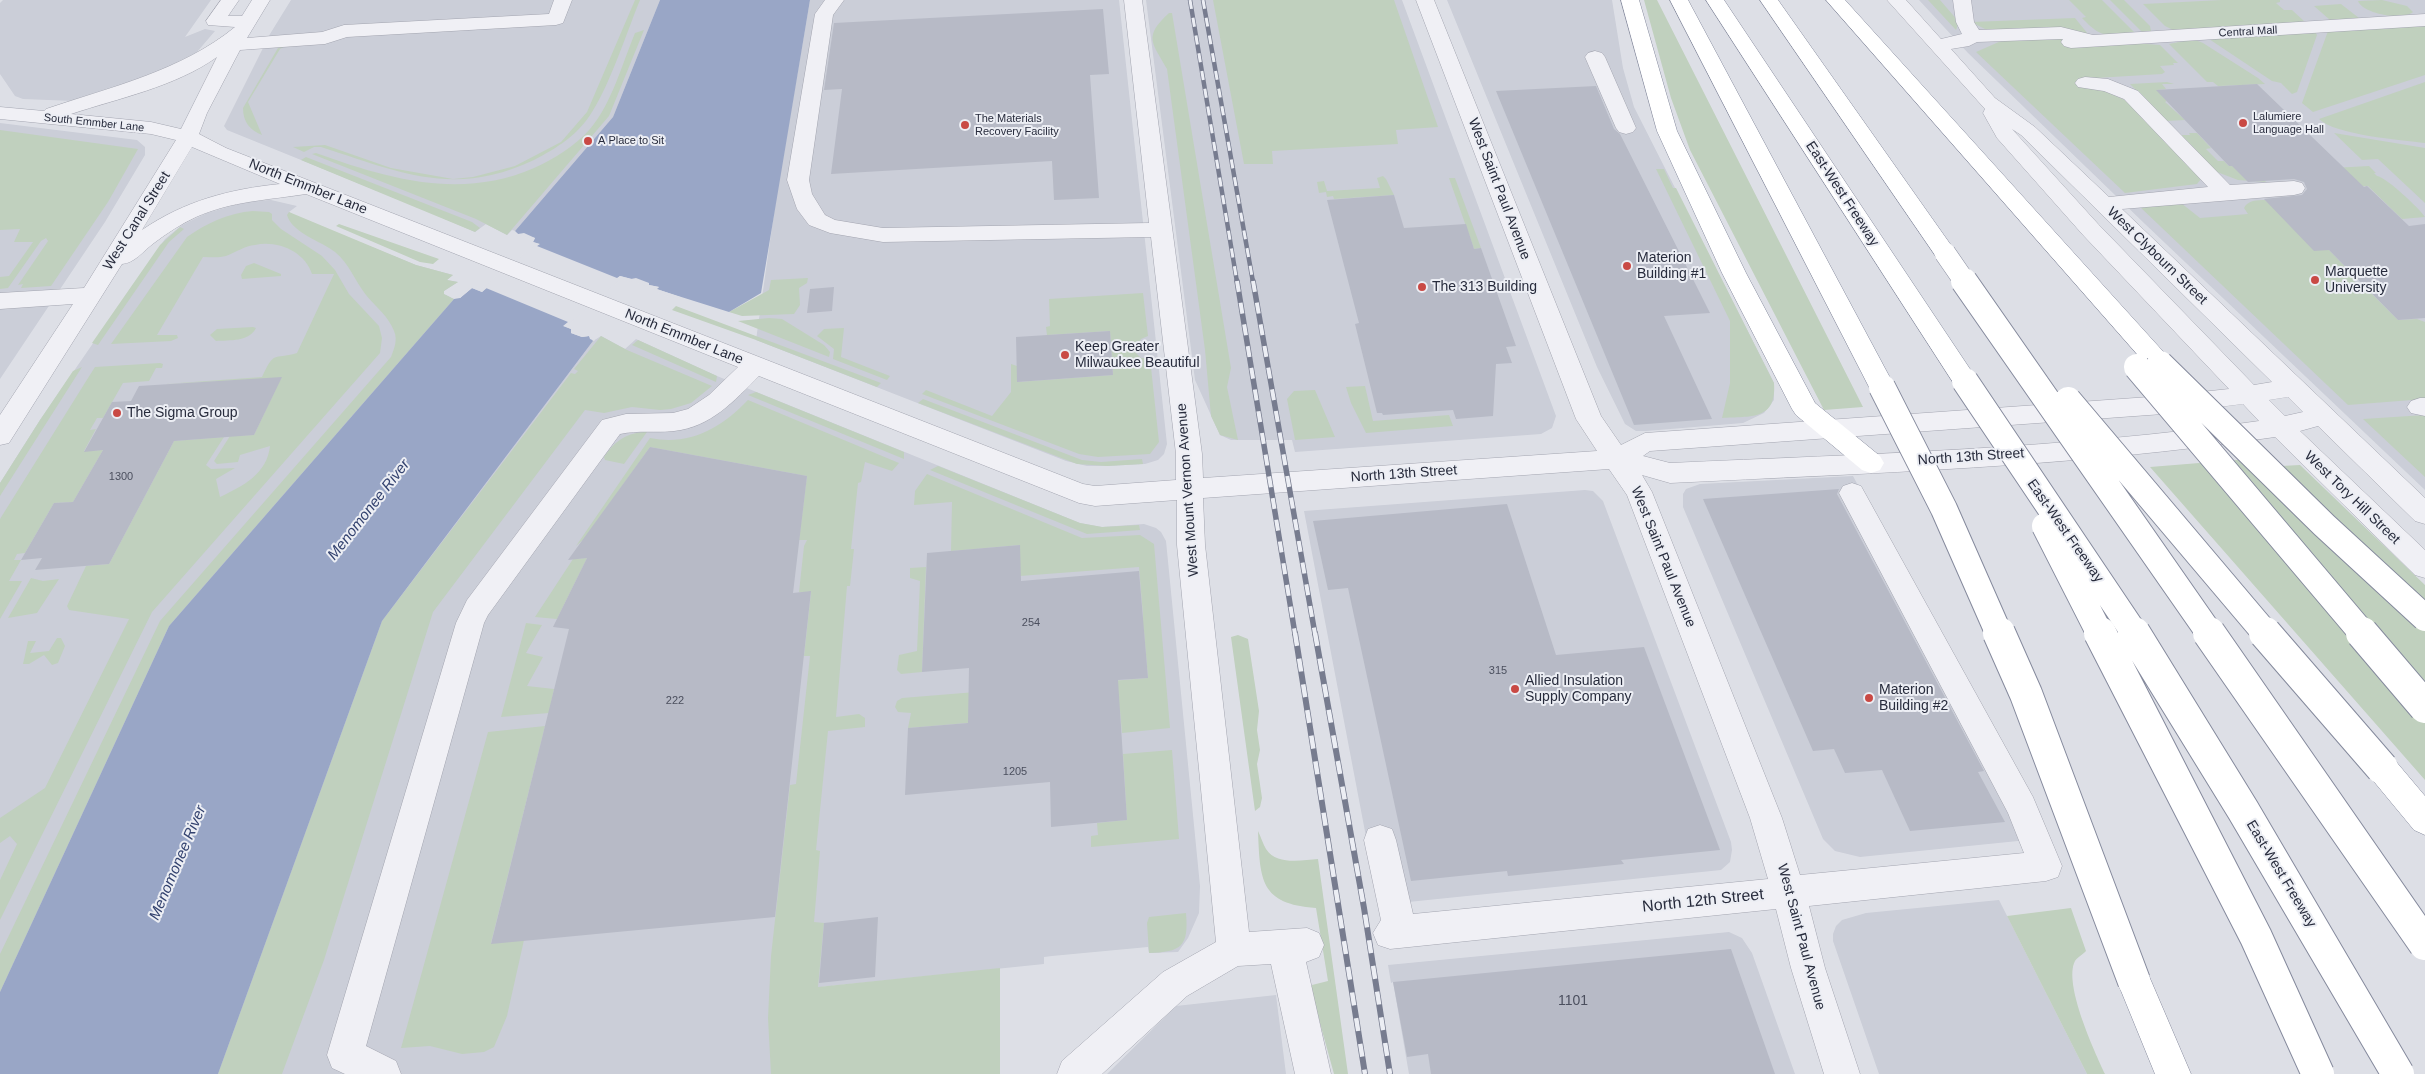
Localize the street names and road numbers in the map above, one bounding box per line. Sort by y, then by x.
street label: Central Mall [2218,24,2278,40]
street label: South Emmber Lane [43,111,145,135]
street label: West Saint Paul Avenue [1464,116,1534,262]
street label: East-West Freeway [1802,138,1882,250]
street label: North Emmber Lane [246,156,370,218]
street label: West Canal Street [100,168,174,274]
street label: West Clybourn Street [2103,204,2211,308]
street label: North Emmber Lane [622,306,746,368]
street label: West Mount Vernon Avenue [1174,403,1202,577]
street label: North 13th Street [1917,445,2025,469]
street label: West Tory Hill Street [2301,448,2403,548]
street label: North 13th Street [1350,462,1458,486]
street label: East-West Freeway [2023,476,2107,586]
street label: West Saint Paul Avenue [1627,484,1699,630]
street label: East-West Freeway [2242,817,2320,931]
street label: West Saint Paul Avenue [1773,862,1829,1012]
street label: North 12th Street [1641,885,1765,917]

